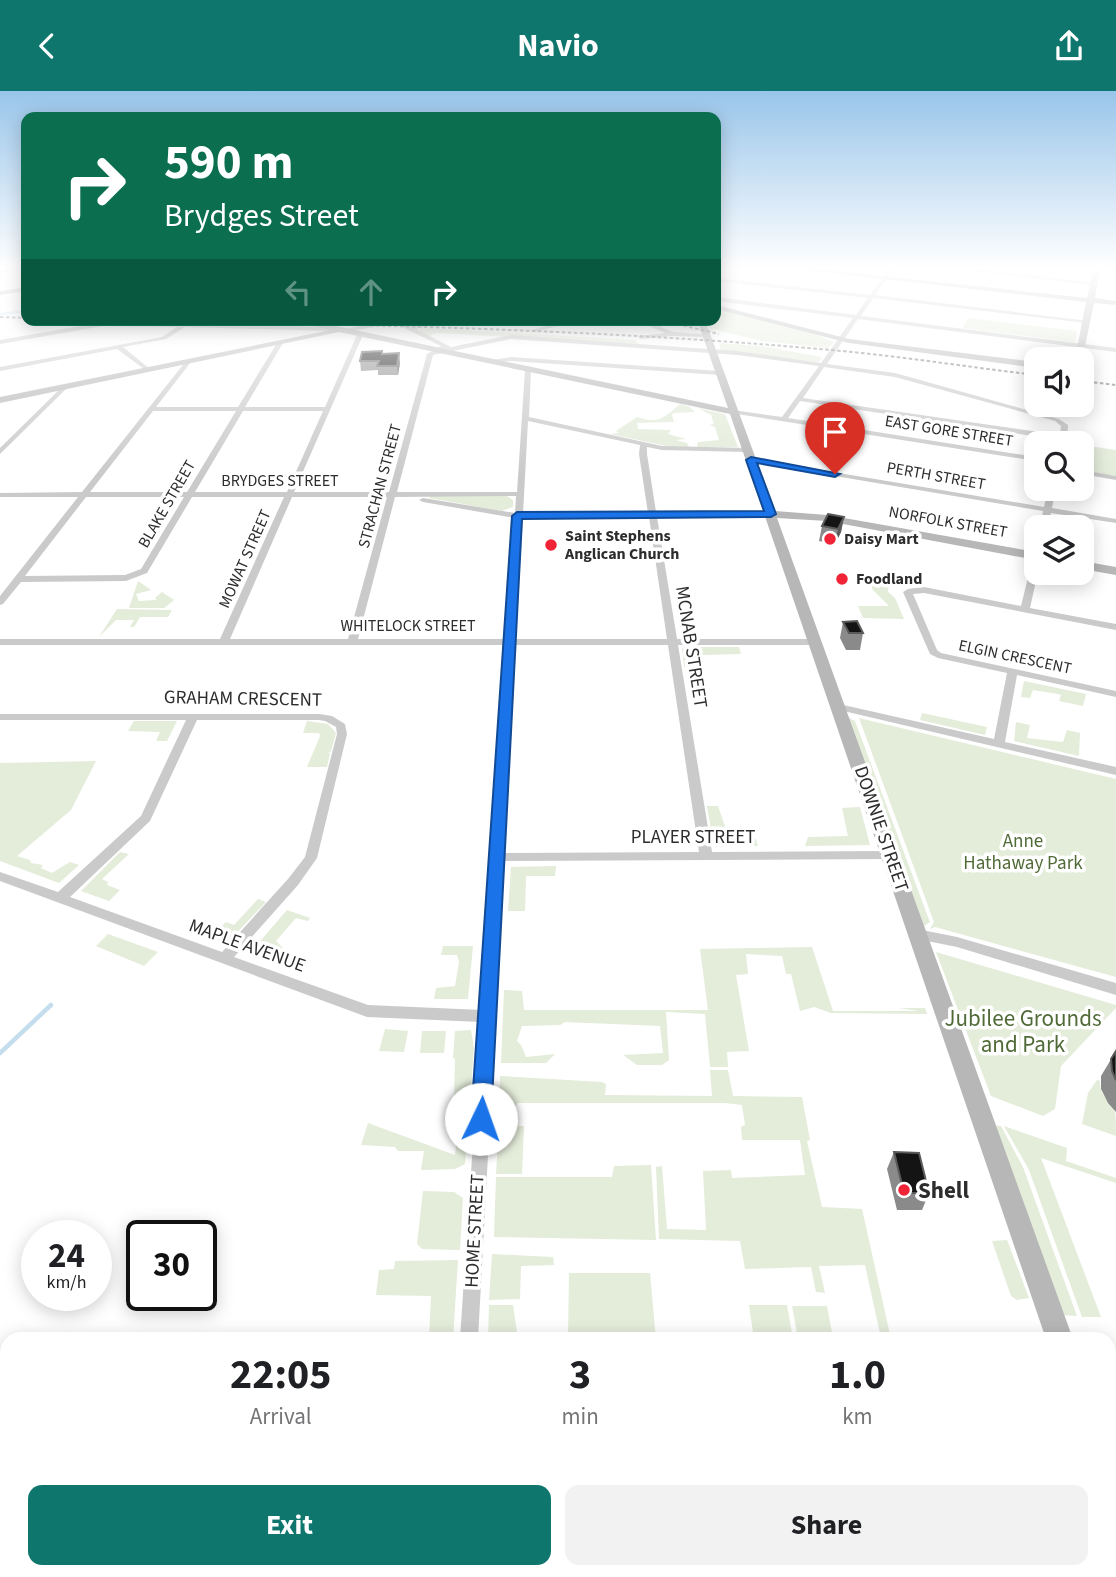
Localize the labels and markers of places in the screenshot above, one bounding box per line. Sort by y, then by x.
pin [805,402,865,474]
place label: Saint Stephens Anglican Church [564,525,679,565]
place label: Daisy Mart [844,528,919,550]
marker: Daisy Mart [822,531,838,547]
marker: Saint Stephens Anglican Church [543,537,559,553]
place label: Foodland [856,568,922,590]
marker: Foodland [834,571,850,587]
place label: Shell [918,1174,969,1207]
marker: Shell [896,1182,912,1198]

